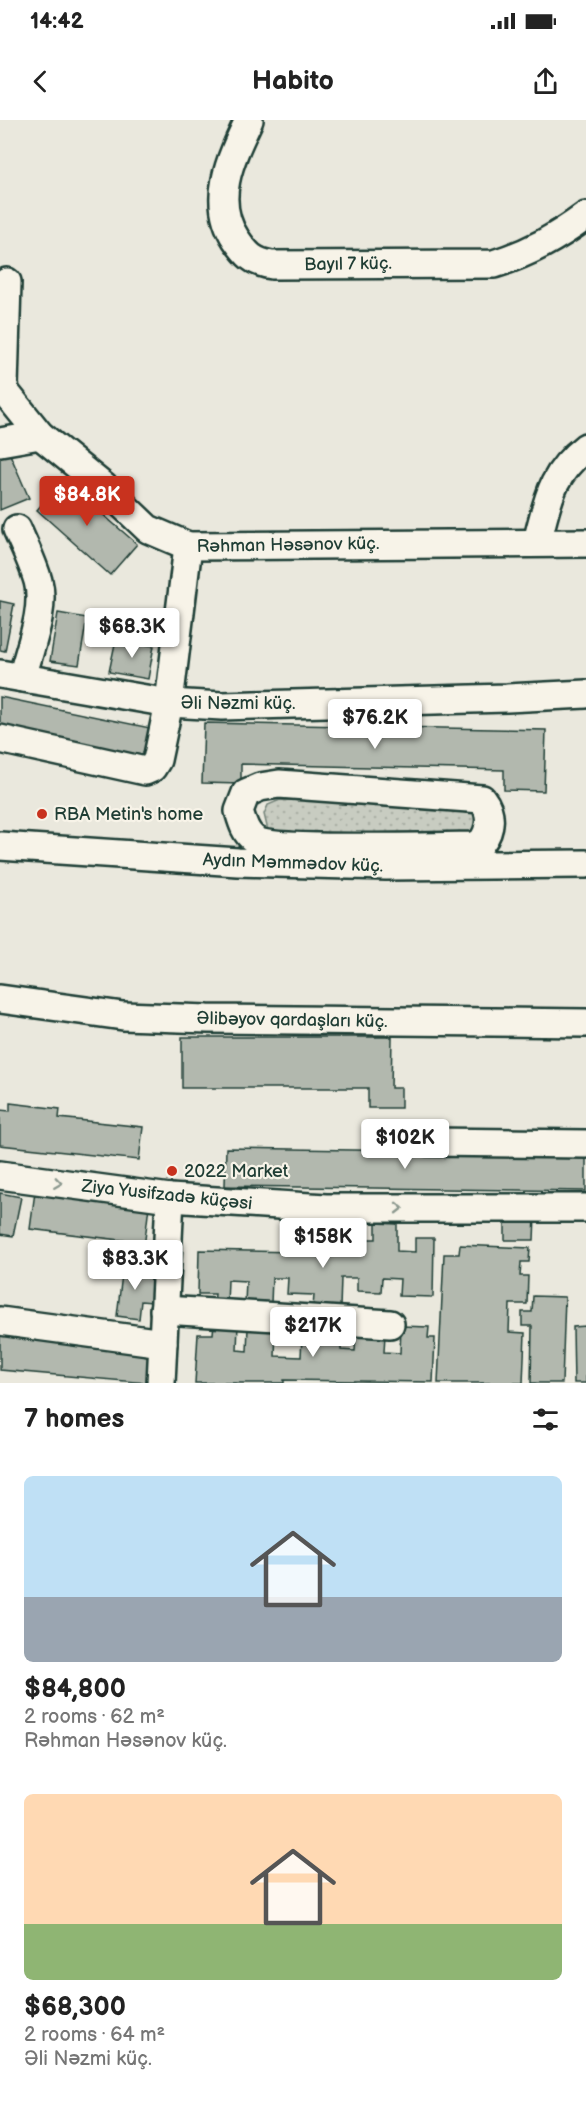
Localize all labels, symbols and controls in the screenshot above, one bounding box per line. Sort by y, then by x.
text: 14:42 [30,8,84,35]
icon: back [24,65,57,98]
text: Habito [252,65,334,97]
icon: share [529,65,562,98]
street label: Bayıl 7 küç. [304,253,392,275]
pin: $84.8K [38,476,136,527]
text: $84.8K [54,483,121,507]
street label: Rəhman Həsənov küç. [197,533,379,557]
pin: $68.3K [83,608,181,659]
text: $68.3K [99,615,166,639]
street label: Əli Nəzmi küç. [180,693,296,714]
pin: $76.2K [326,699,424,750]
text: $76.2K [342,706,408,730]
place label: RBA Metin's home [54,804,203,825]
marker: RBA Metin's home [35,807,49,821]
street label: Aydın Məmmədov küç. [202,849,384,877]
street label: Əlibəyov qardaşları küç. [196,1008,388,1032]
pin: $102K [363,1119,447,1170]
text: $102K [375,1126,435,1150]
place label: 2022 Market [184,1161,289,1182]
marker: 2022 Market [165,1164,179,1178]
street label: Ziya Yusifzadə küçəsi [80,1175,253,1214]
one-way arrow [53,1177,63,1189]
one-way arrow [394,1202,403,1214]
pin: $158K [281,1218,365,1269]
text: $158K [294,1225,352,1249]
pin: $83.3K [86,1240,184,1291]
text: $83.3K [102,1247,168,1271]
pin: $217K [271,1307,355,1358]
text: $217K [284,1314,342,1338]
icon: filters [529,1403,562,1436]
text: 7 homes [24,1404,124,1435]
icon: home [239,1515,347,1623]
text: $84,800 [24,1674,126,1705]
text: 2 rooms · 62 m² [24,1705,165,1729]
text: Rəhman Həsənov küç. [24,1729,227,1753]
icon: home [239,1833,347,1941]
text: $68,300 [24,1992,126,2023]
text: 2 rooms · 64 m² [24,2023,165,2047]
text: Əli Nəzmi küç. [24,2047,152,2071]

